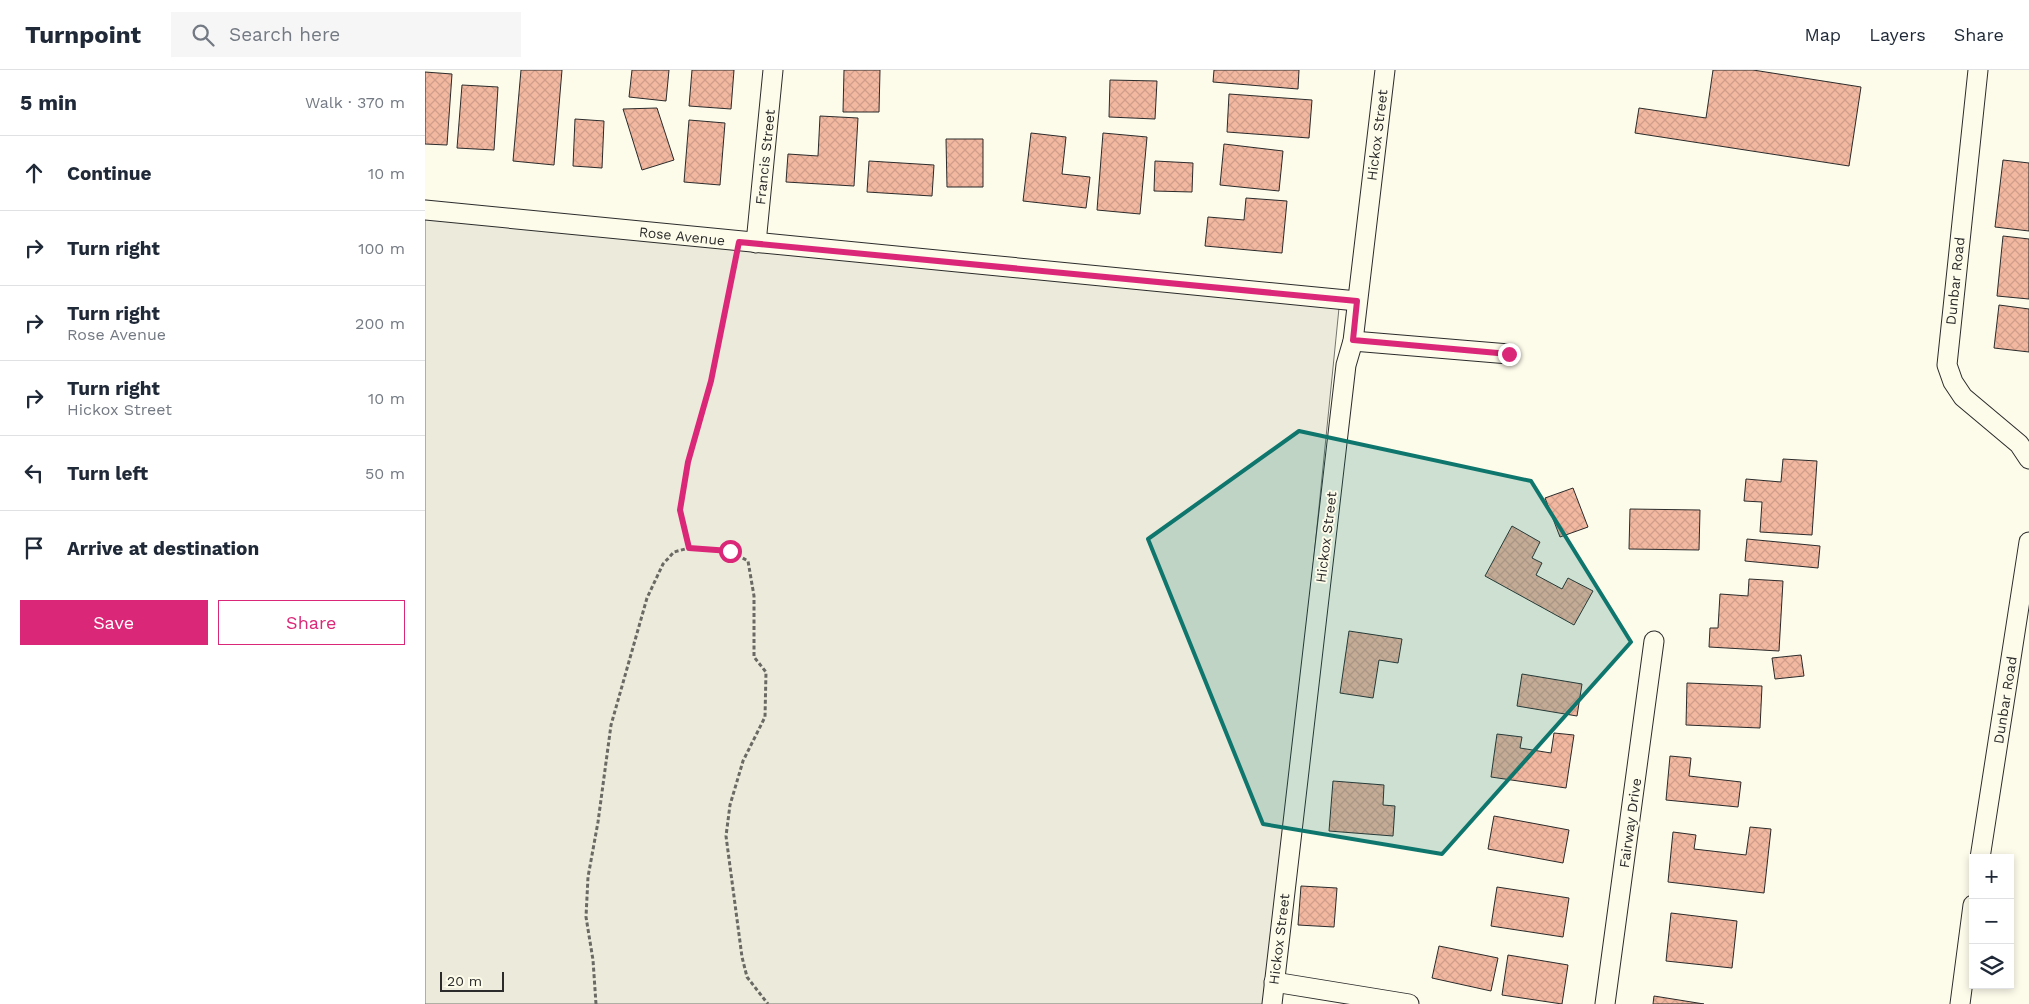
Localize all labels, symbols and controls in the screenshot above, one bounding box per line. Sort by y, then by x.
search box [171,12,521,57]
text: Turnpoint [25,21,141,49]
icon: search [189,21,217,49]
text: Search here [229,23,340,46]
text: Map [1804,24,1841,45]
text: Layers [1869,24,1926,45]
text: Share [1954,24,2004,45]
street label: Hickox Street [1363,88,1391,182]
text: 5 min [20,90,77,115]
text: Walk · 370 m [305,93,405,112]
street label: Francis Street [752,108,778,206]
icon: ahead [20,159,48,187]
text: Continue [67,162,151,185]
text: 10 m [368,164,405,183]
street label: Rose Avenue [638,224,726,248]
icon: right [20,234,48,262]
street label: Dunbar Road [1942,236,1968,326]
text: Turn right [67,237,160,260]
text: 100 m [358,239,405,258]
text: Turn right [67,302,160,325]
icon: right [20,309,48,337]
text: 200 m [355,314,405,333]
text: Rose Avenue [67,325,166,344]
route end [1498,343,1521,366]
text: Turn right [67,377,160,400]
icon: right [20,384,48,412]
text: 10 m [368,389,405,408]
text: Hickox Street [67,400,172,419]
icon: left [20,459,48,487]
text: Turn left [67,462,148,485]
text: 50 m [365,464,405,483]
street label: Hickox Street [1312,490,1340,584]
icon: arrive [20,534,48,562]
text: Arrive at destination [67,537,259,560]
route start [719,540,742,563]
button: Save [20,600,208,645]
button: Share [218,600,405,645]
street label: Dunbar Road [1990,655,2020,745]
street label: Fairway Drive [1616,777,1644,869]
map controls [1969,854,2014,989]
button: + [1969,854,2014,899]
street label: Hickox Street [1265,892,1293,986]
button: − [1969,899,2014,944]
button: layers [1969,944,2014,989]
scale bar [440,969,504,992]
text: 20 m [447,973,482,989]

